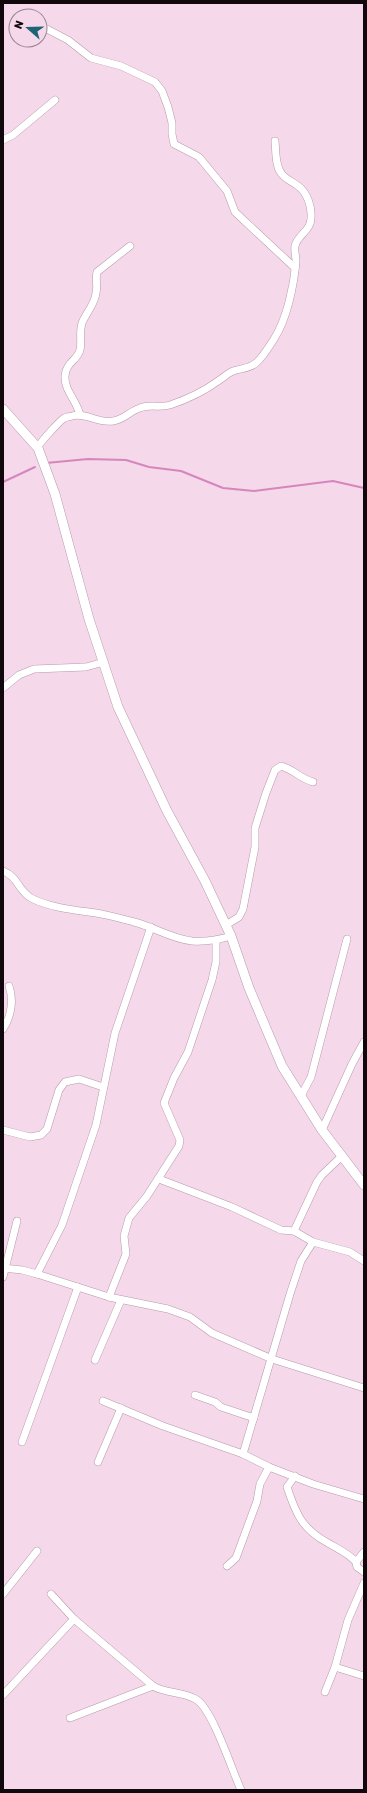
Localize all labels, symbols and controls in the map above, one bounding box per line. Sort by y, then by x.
north arrow [8,8,48,48]
text: N [12,19,27,31]

